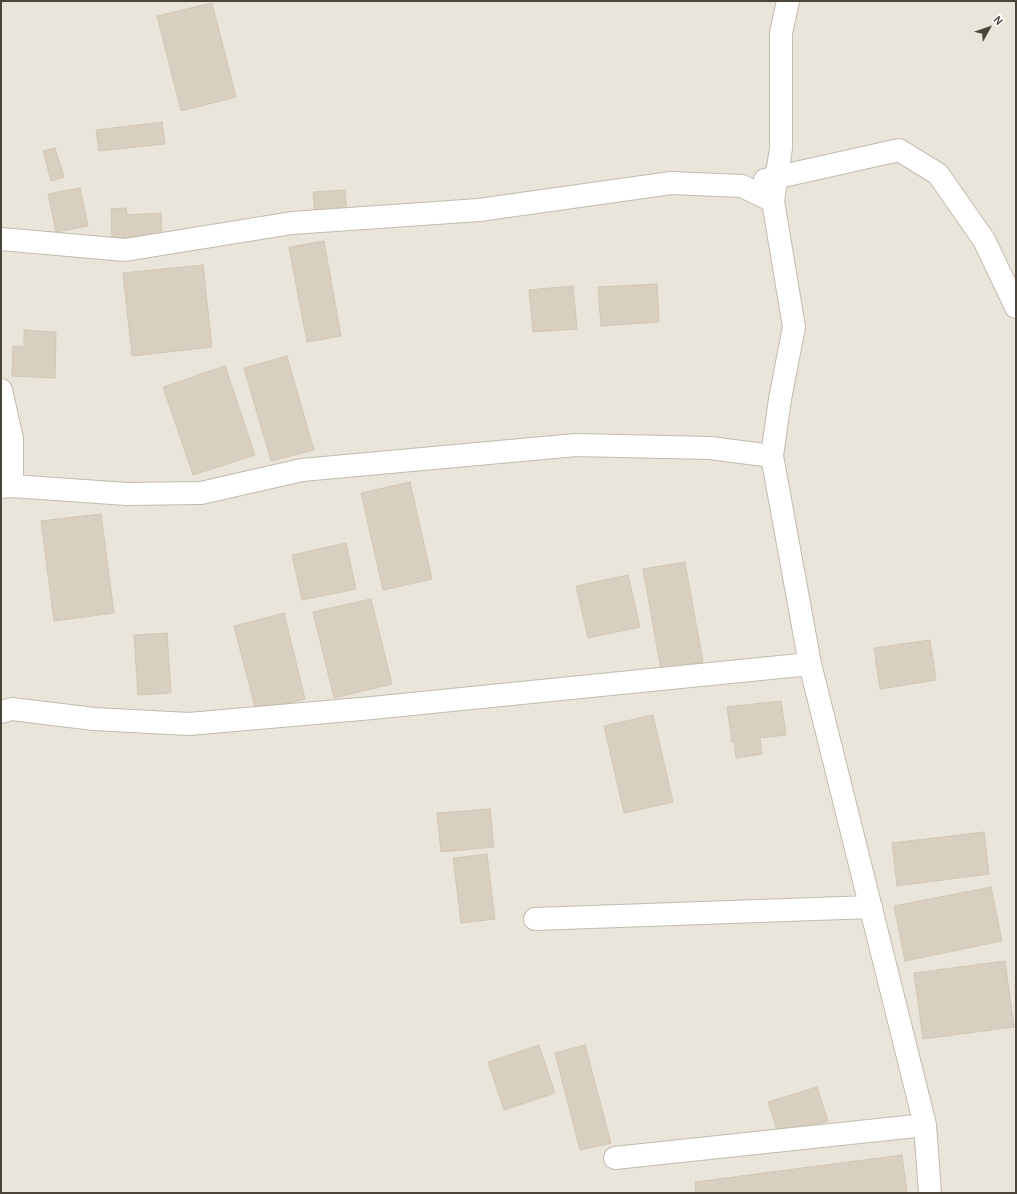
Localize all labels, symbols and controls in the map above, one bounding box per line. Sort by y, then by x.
north arrow [969,8,1009,48]
text: N [990,13,1006,28]

